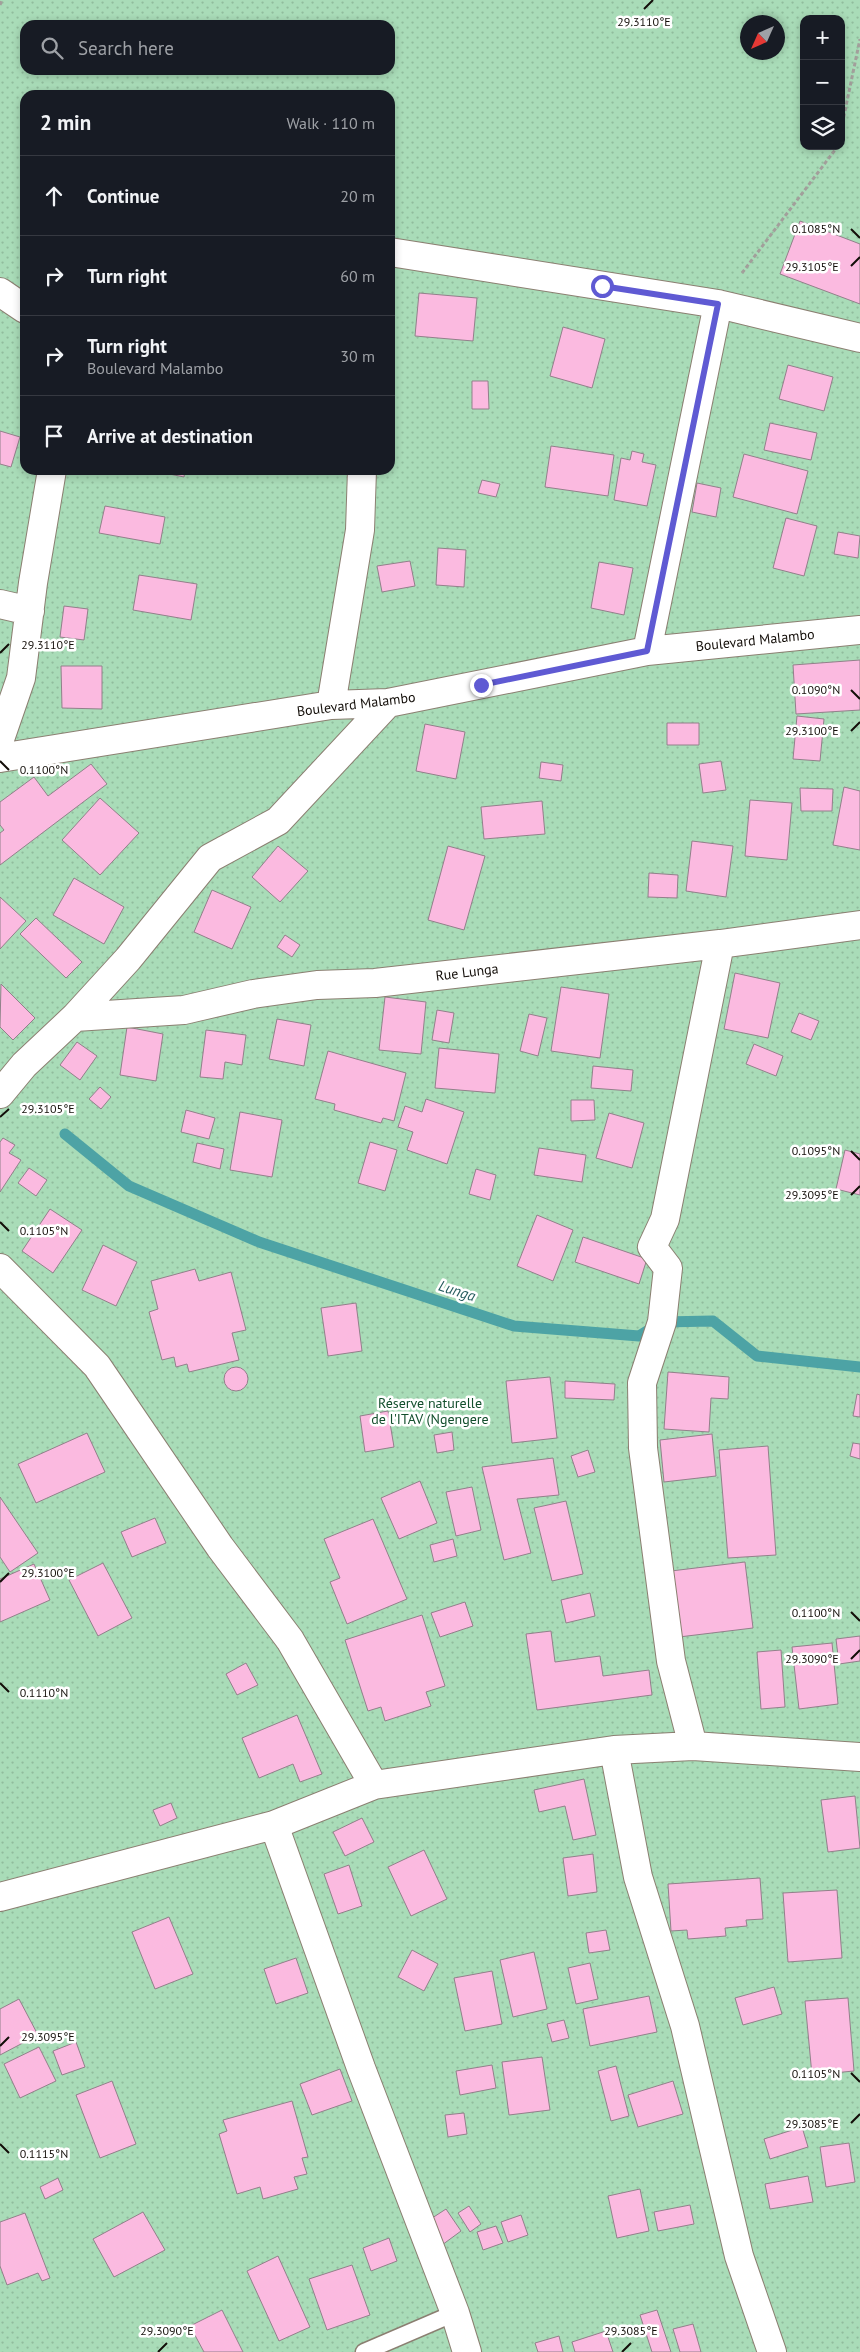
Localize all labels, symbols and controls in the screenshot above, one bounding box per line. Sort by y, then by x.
text: 29.3110°E [617,14,671,29]
north arrow [740,15,785,60]
map controls [800,15,845,150]
button: + [800,15,845,60]
search box [20,20,395,75]
icon: search [38,34,66,62]
text: Search here [78,36,174,60]
button: − [800,60,845,105]
button: layers [800,105,845,150]
text: 2 min [40,109,91,136]
text: Walk · 110 m [286,113,375,133]
icon: ahead [40,182,68,210]
text: Continue [87,184,159,208]
text: 20 m [340,186,375,206]
text: 0.1085°N [792,221,840,236]
text: 29.3105°E [785,259,839,274]
icon: right [40,262,68,290]
text: Turn right [87,264,167,288]
text: 60 m [340,266,375,286]
route start [591,275,614,298]
text: Turn right [87,334,167,358]
icon: right [40,342,68,370]
text: 30 m [340,346,375,366]
text: Boulevard Malambo [87,358,223,378]
icon: arrive [40,422,68,450]
text: Arrive at destination [87,424,253,448]
street label: Boulevard Malambo [695,625,815,655]
text: 29.3110°E [21,637,75,652]
route end [470,674,493,697]
text: 0.1090°N [792,682,840,697]
street label: Boulevard Malambo [296,688,416,720]
text: 29.3100°E [785,723,839,738]
text: 0.1100°N [20,762,68,777]
street label: Rue Lunga [435,959,500,985]
text: 29.3105°E [21,1101,75,1116]
text: 0.1095°N [792,1143,840,1158]
text: 29.3095°E [785,1187,839,1202]
text: 0.1105°N [20,1223,68,1238]
water label: Lunga [436,1276,479,1306]
park label: Réserve naturelle de l'ITAV (Ngengere [371,1394,489,1428]
text: 29.3100°E [21,1565,75,1580]
text: 0.1100°N [792,1605,840,1620]
text: 29.3090°E [785,1651,839,1666]
text: 0.1110°N [20,1685,68,1700]
text: 29.3095°E [21,2029,75,2044]
text: 0.1105°N [792,2066,840,2081]
text: 29.3085°E [785,2116,839,2131]
text: 0.1115°N [20,2146,68,2161]
text: 29.3090°E [140,2323,194,2338]
text: 29.3085°E [604,2323,658,2338]

